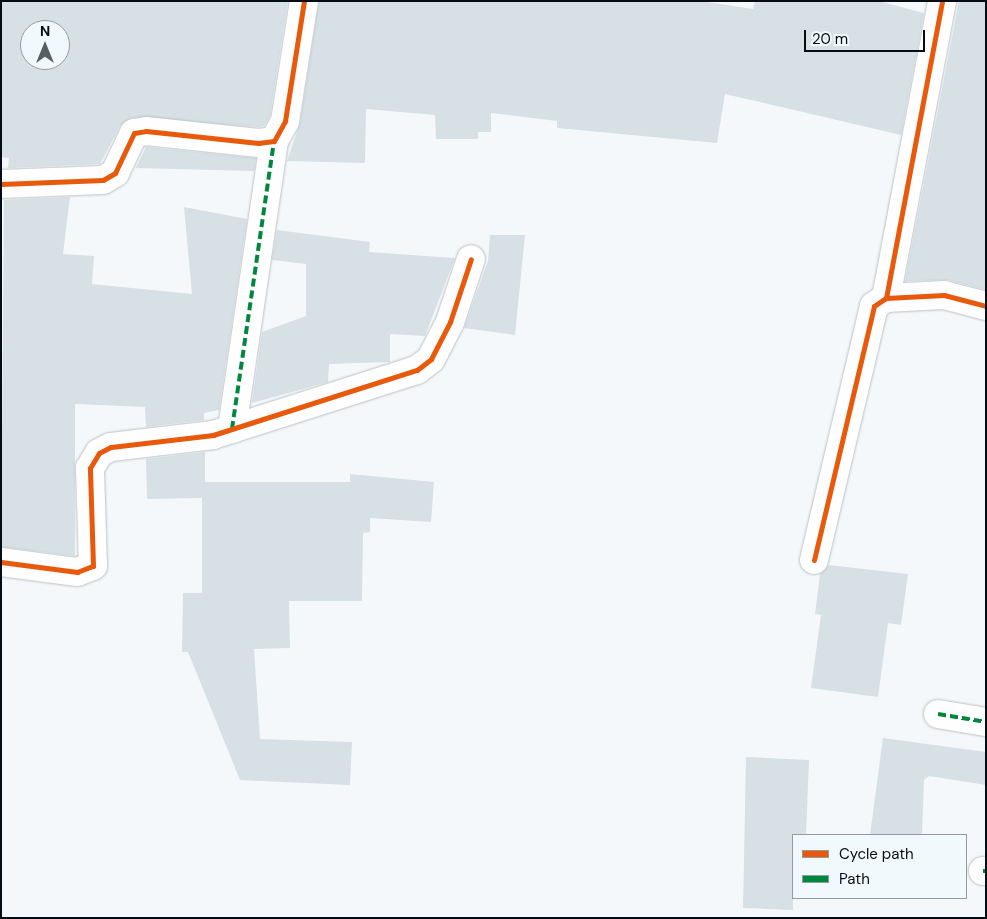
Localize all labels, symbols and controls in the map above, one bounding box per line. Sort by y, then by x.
north arrow [20,20,70,70]
scale bar [807,20,928,52]
text: N [40,22,50,40]
text: 20 m [812,29,848,49]
legend [792,834,967,899]
text: Cycle path [839,844,914,864]
text: Path [839,869,870,889]

